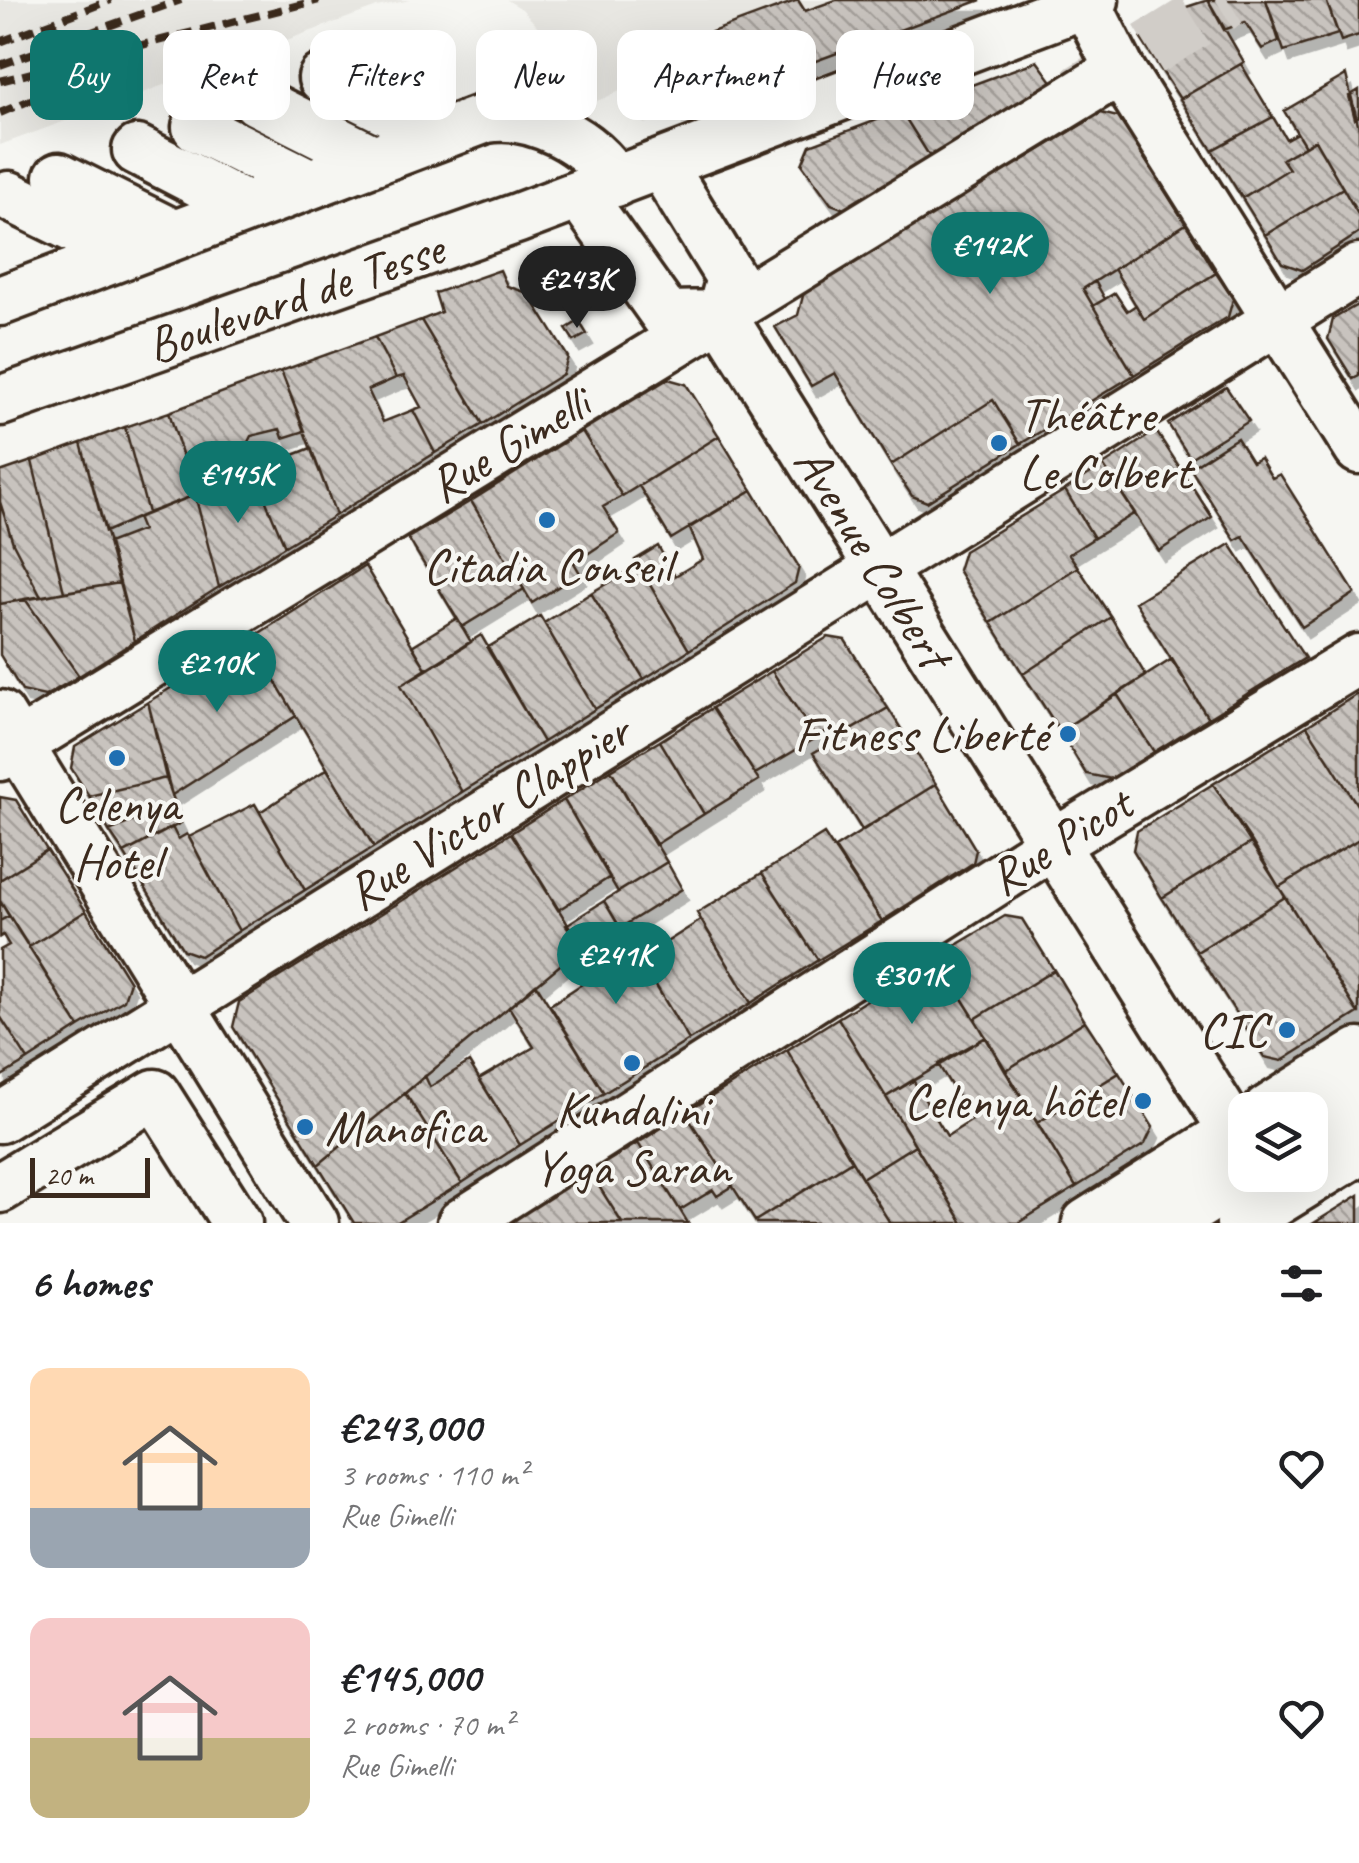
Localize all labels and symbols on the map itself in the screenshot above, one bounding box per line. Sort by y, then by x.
pin: €142K [920,212,1060,297]
street label: Boulevard de Tesse [138,216,455,377]
pin: €243K [507,246,647,331]
street label: Rue Gimelli [417,369,606,517]
place label: Théâtre Le Colbert [1019,383,1196,504]
marker: Théâtre Le Colbert [988,432,1010,454]
street label: Avenue Colbert [780,435,969,685]
pin: €145K [168,441,308,526]
marker: Citadia Conseil [536,509,558,531]
place label: Citadia Conseil [423,535,679,598]
pin: €210K [147,630,287,715]
street label: Rue Victor Clappier [335,697,645,924]
place label: Fitness Liberté [795,703,1055,766]
marker: Fitness Liberté [1057,723,1079,745]
marker: Celenya Hotel [106,747,128,769]
street label: Rue Picot [977,770,1147,909]
place label: Celenya Hotel [54,773,184,894]
pin: €241K [546,922,686,1007]
pin: €301K [842,942,982,1027]
place label: CIC [1199,999,1273,1062]
marker: CIC [1276,1019,1298,1041]
marker: Kundalini Yoga Saran [621,1052,643,1074]
place label: Celenya hôtel [904,1070,1132,1133]
place label: Kundalini Yoga Saran [534,1078,733,1199]
marker: Celenya hôtel [1132,1090,1154,1112]
place label: Manofica [325,1096,488,1159]
marker: Manofica [294,1116,316,1138]
scale bar [30,1153,150,1198]

